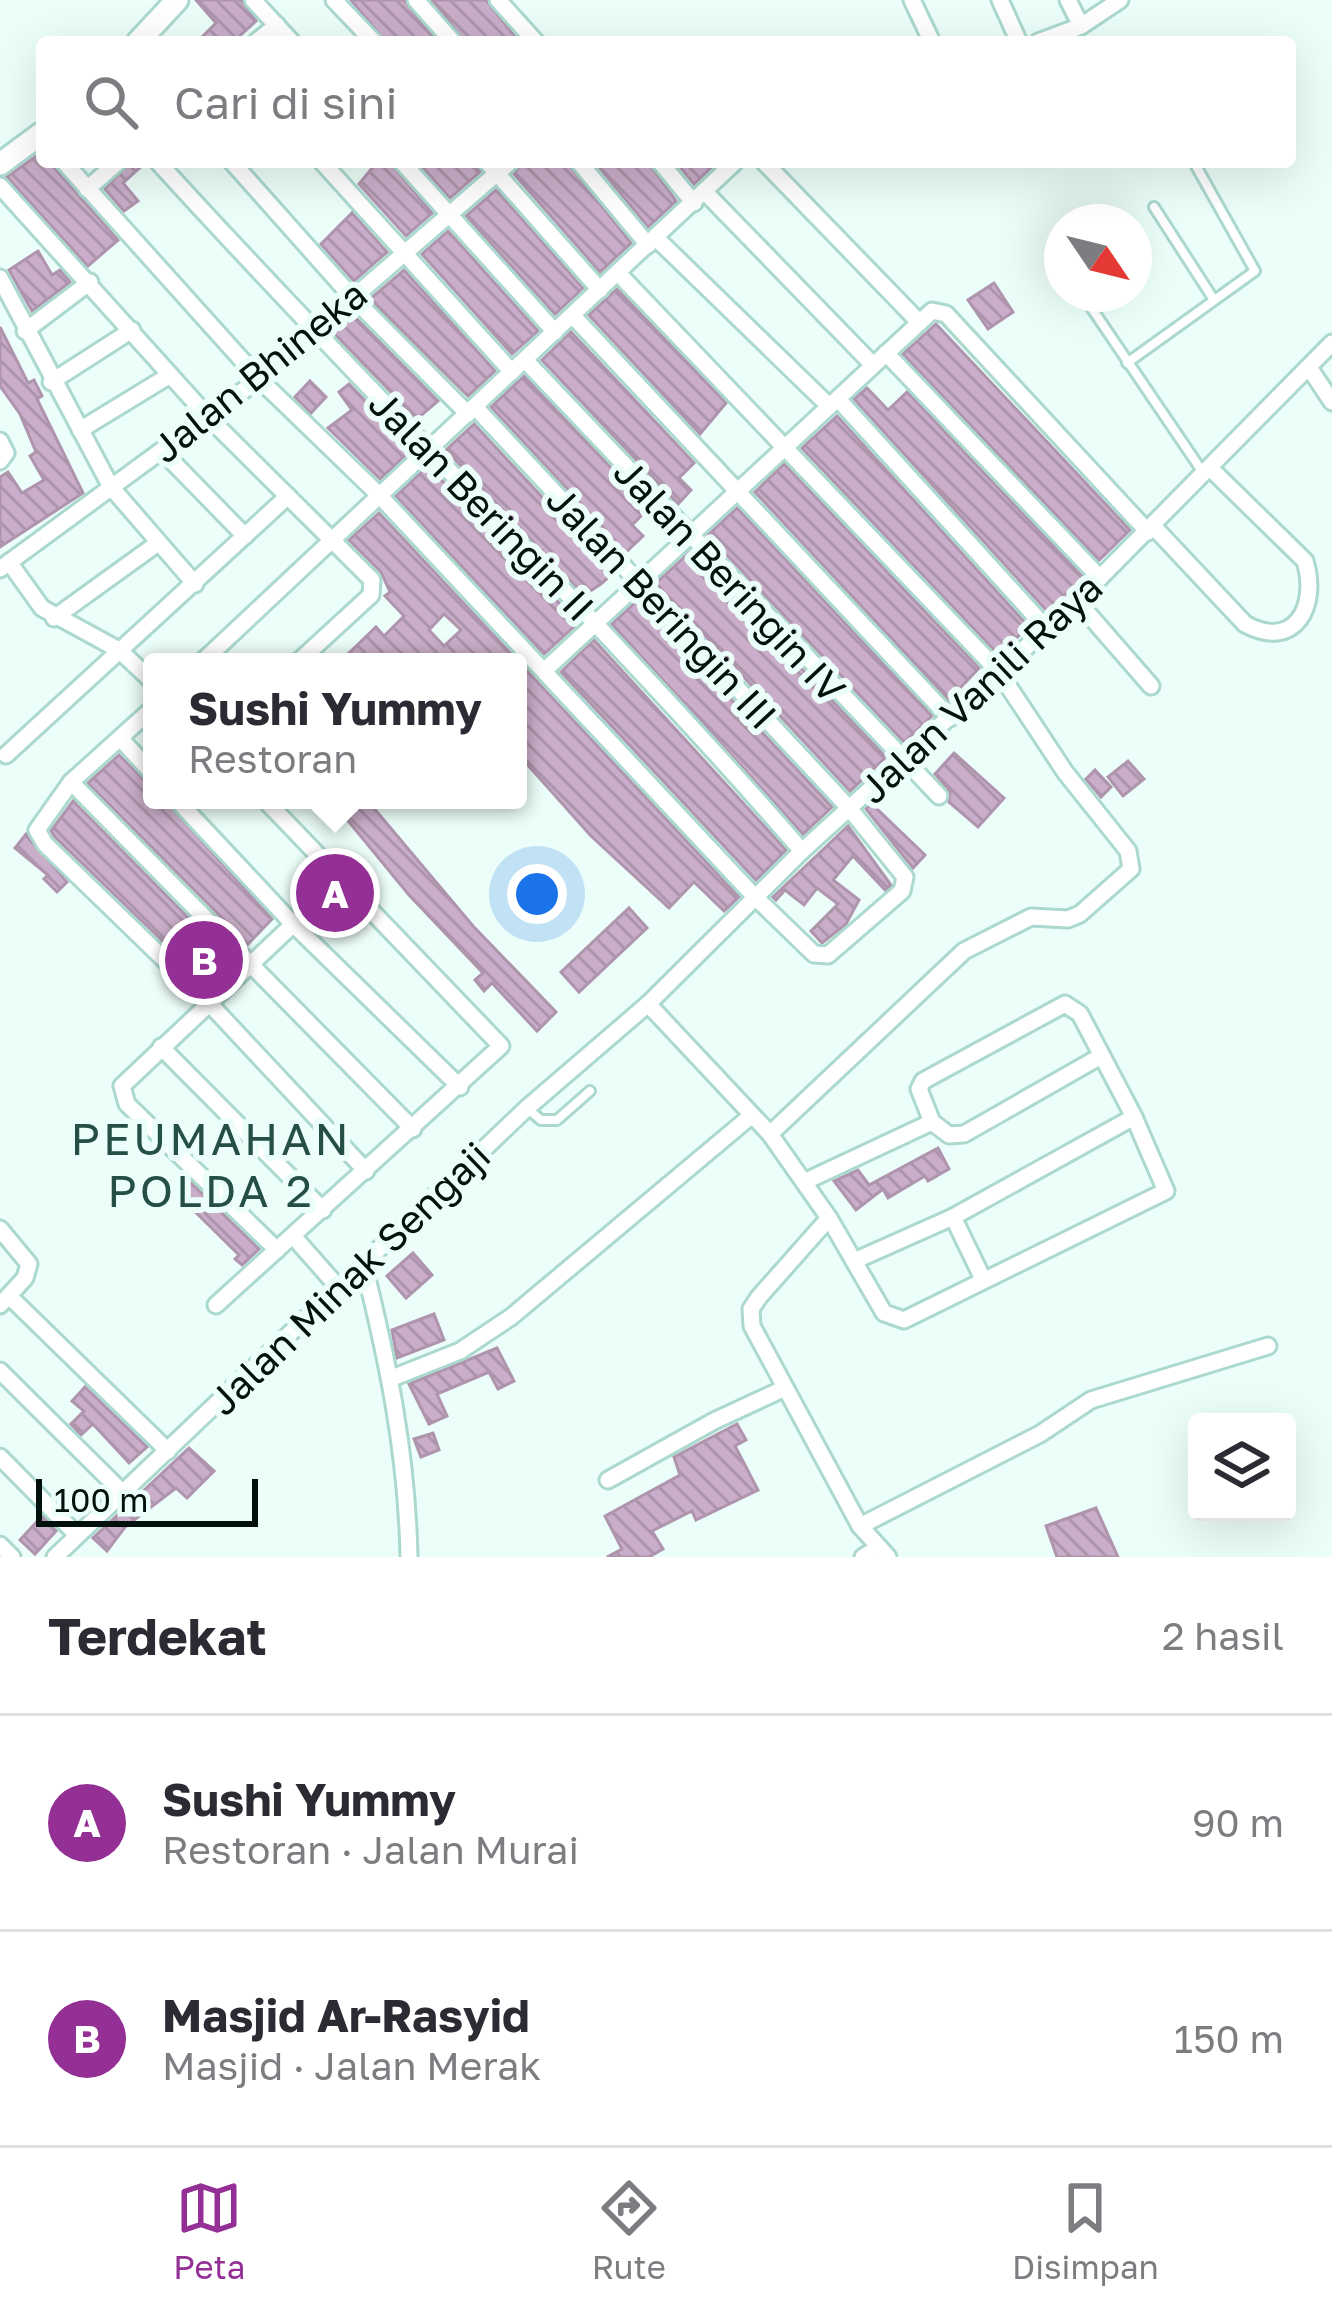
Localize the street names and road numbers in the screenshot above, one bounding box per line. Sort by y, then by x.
street label: Jalan Bhineka [142,270,376,472]
street label: Jalan Beringin II [360,380,604,630]
street label: Jalan Beringin IV [605,448,855,712]
street label: Jalan Beringin III [537,476,787,738]
street label: Jalan Vanili Raya [849,563,1111,813]
street label: Jalan Minak Sengaji [199,1132,499,1424]

